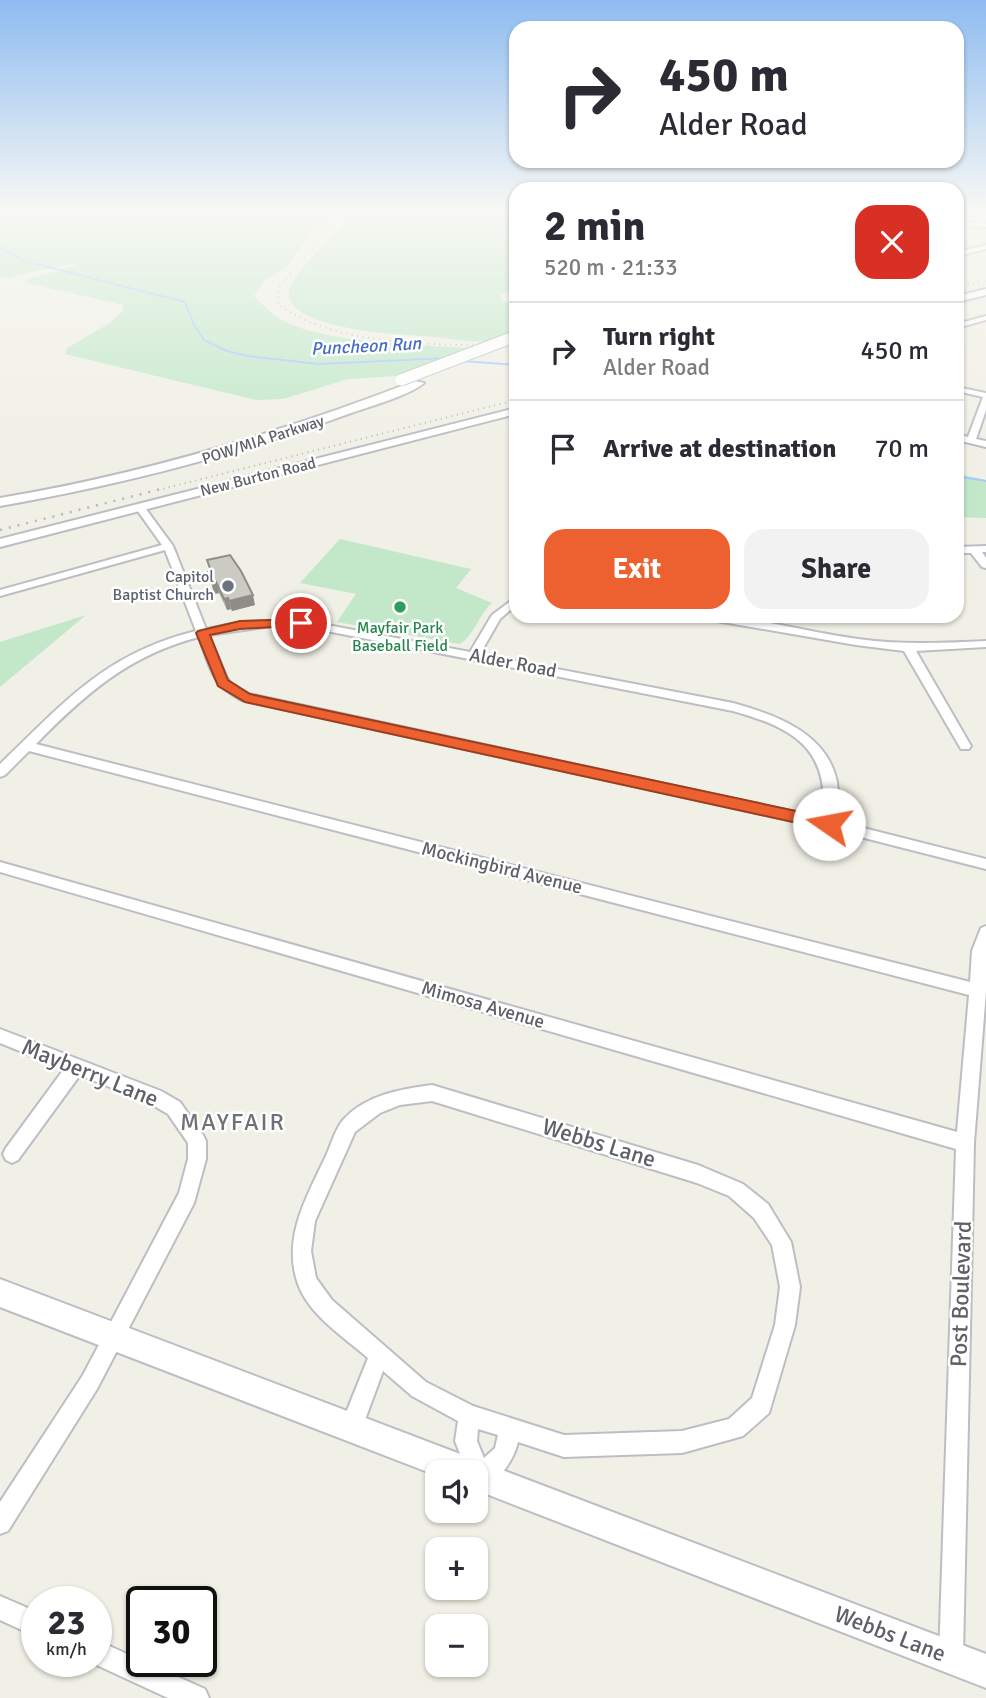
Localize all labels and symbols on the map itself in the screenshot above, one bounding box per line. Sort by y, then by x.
water label: Puncheon Run [310,332,423,360]
street label: POW/MIA Parkway [199,411,327,469]
street label: New Burton Road [198,453,318,501]
place label: Capitol Baptist Church [113,567,214,605]
marker: Capitol Baptist Church [220,578,236,594]
pin [271,593,331,653]
marker: Mayfair Park Baseball Field [392,599,408,615]
place label: Mayfair Park Baseball Field [352,618,448,656]
street label: Alder Road [467,643,559,683]
position arrow [792,787,866,861]
street label: Mockingbird Avenue [419,836,585,900]
street label: Mimosa Avenue [419,976,547,1034]
street label: Mayberry Lane [17,1032,163,1114]
district label: MAYFAIR [180,1107,286,1137]
street label: Webbs Lane [539,1112,659,1174]
street label: Post Boulevard [944,1220,978,1368]
speed limit sign: 30 [126,1586,217,1677]
street label: Webbs Lane [830,1599,950,1669]

